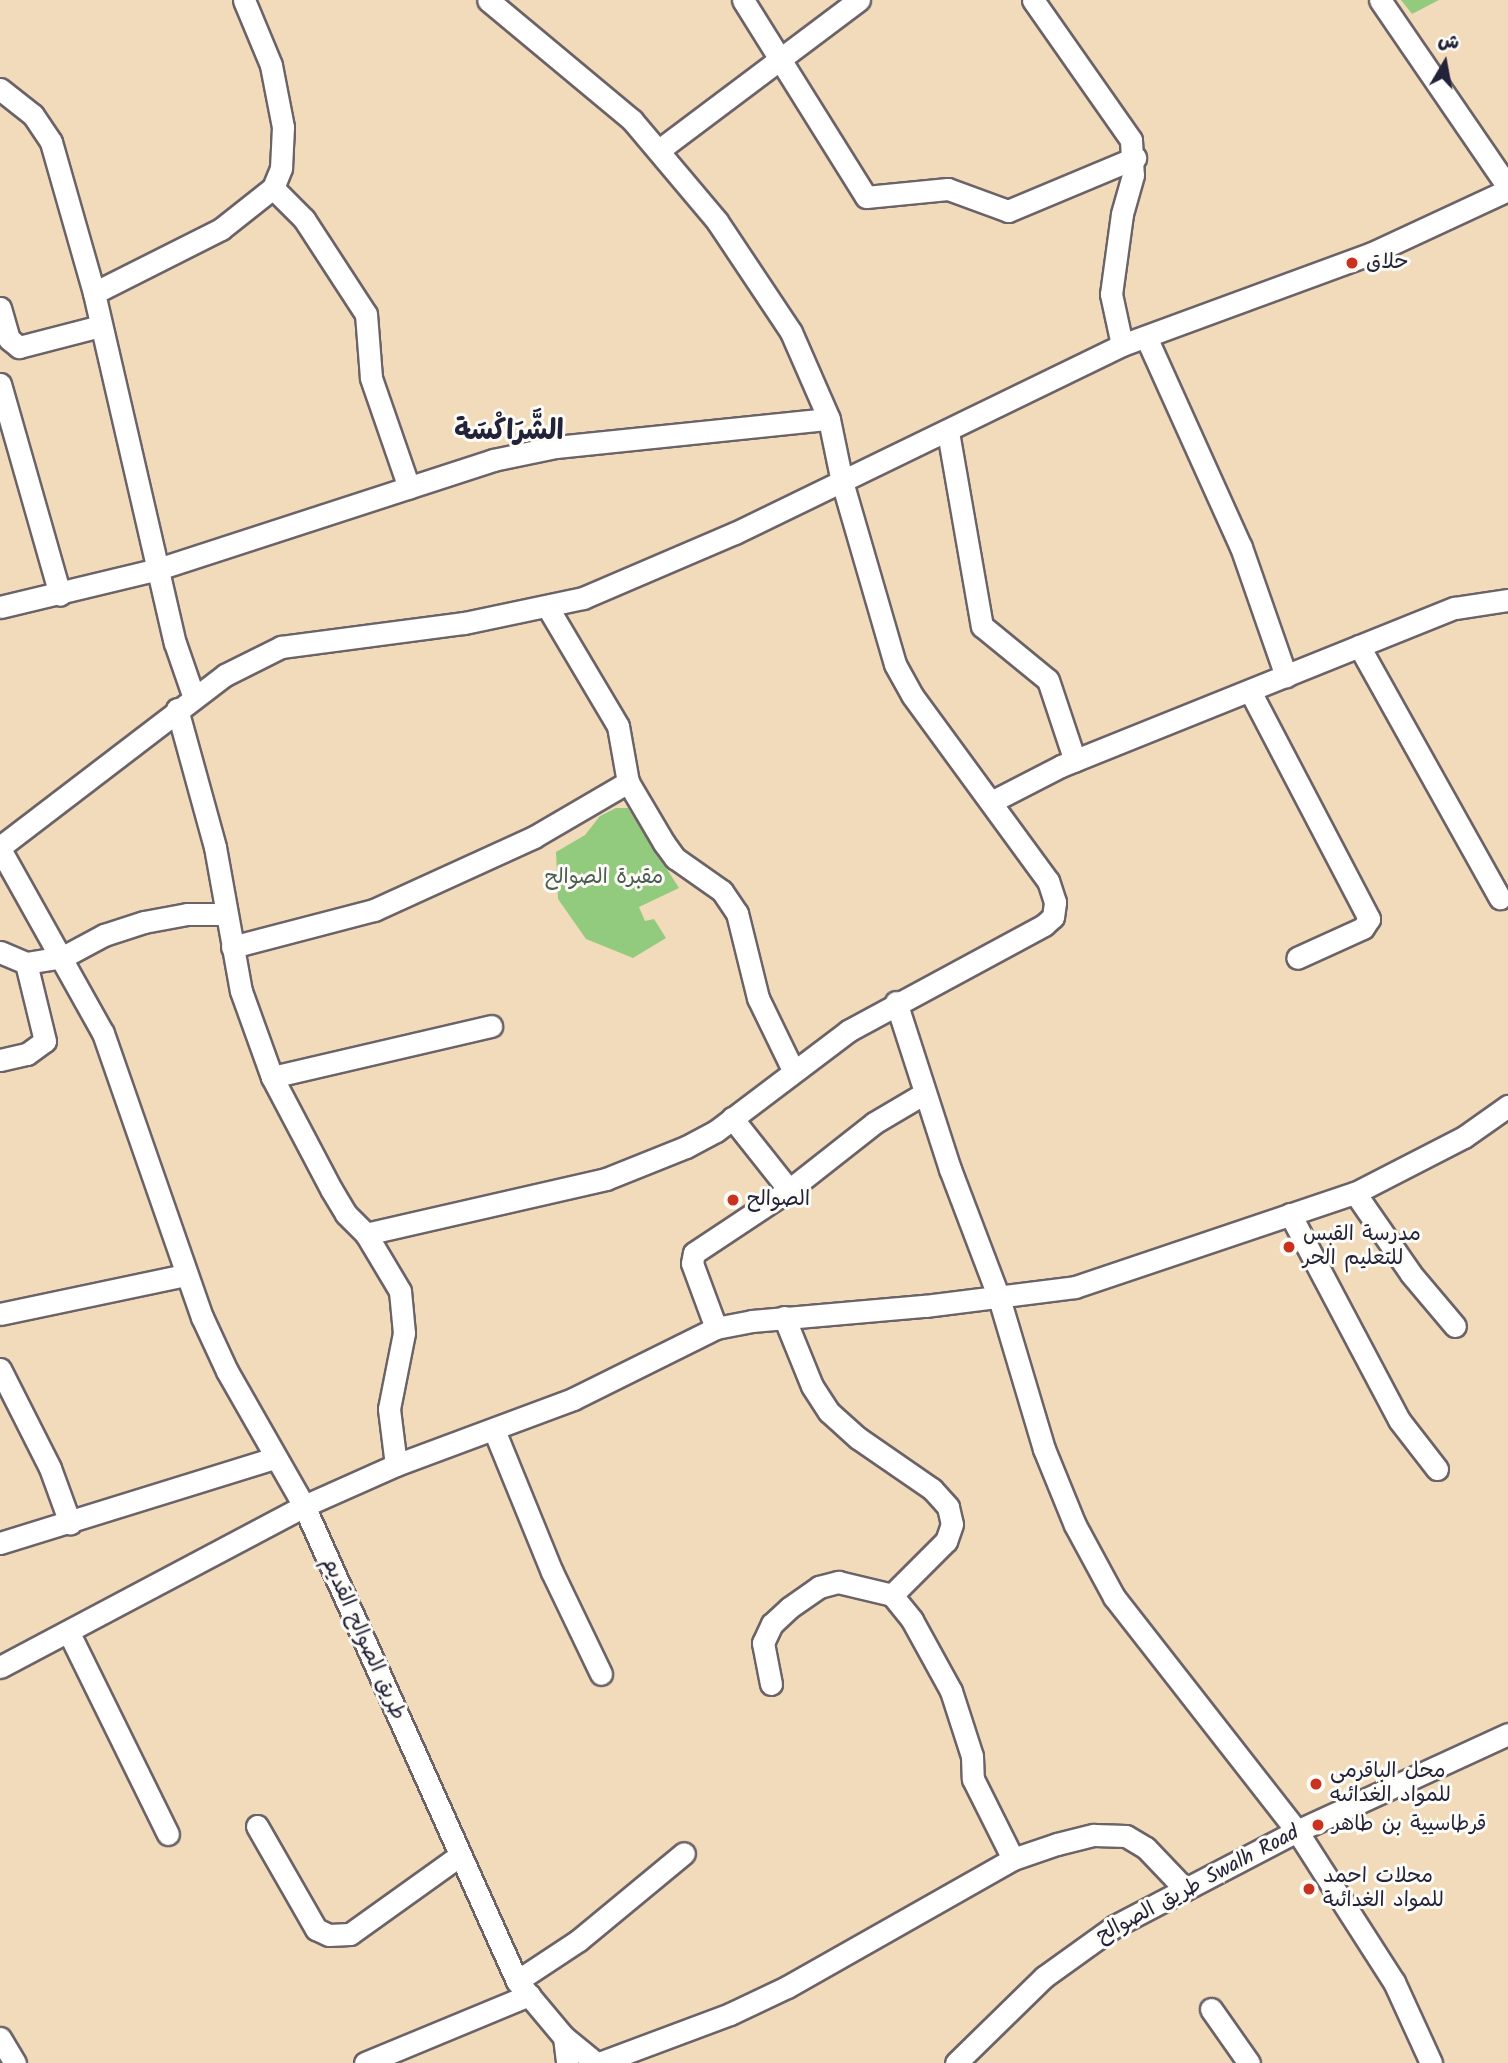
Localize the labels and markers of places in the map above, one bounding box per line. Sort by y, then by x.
place label: حلاق [1366,250,1409,276]
marker: حلاق [1344,255,1360,271]
place label: الصوالح [747,1187,810,1213]
marker: الصوالح [725,1192,741,1208]
place label: مدرسة القبس للتعليم الحر [1303,1222,1421,1272]
marker: مدرسة القبس للتعليم الحر [1281,1239,1297,1255]
place label: محل الباقرمى للمواد الغدائىه [1330,1759,1451,1809]
marker: محل الباقرمى للمواد الغدائىه [1308,1776,1324,1792]
place label: قرطاسيية بن طاهر [1332,1812,1487,1838]
marker: قرطاسيية بن طاهر [1310,1817,1326,1833]
place label: محلات احمد للمواد الغدائىة [1323,1864,1444,1914]
marker: محلات احمد للمواد الغدائىة [1301,1881,1317,1897]

